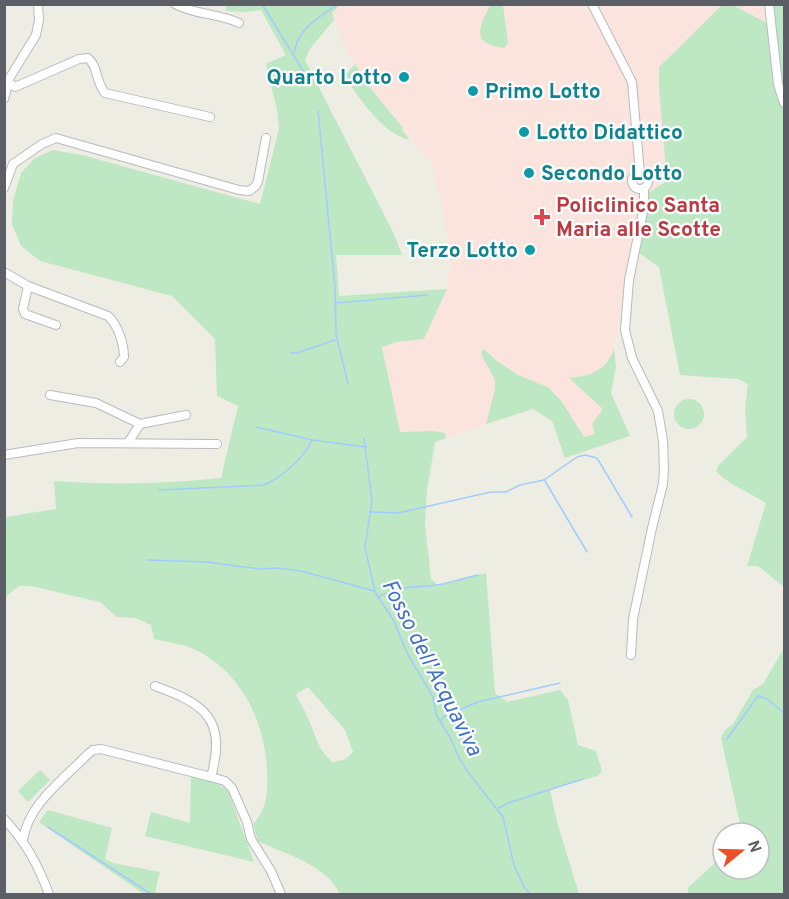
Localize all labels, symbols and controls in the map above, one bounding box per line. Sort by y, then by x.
place label: Quarto Lotto [266,65,392,92]
marker: Quarto Lotto [397,70,411,84]
place label: Primo Lotto [485,79,601,106]
marker: Primo Lotto [466,84,480,98]
place label: Lotto Didattico [536,120,683,147]
marker: Lotto Didattico [517,125,531,139]
place label: Secondo Lotto [541,161,682,188]
marker: Secondo Lotto [522,166,536,180]
place label: Policlinico Santa Maria alle Scotte [556,193,721,244]
marker: Policlinico Santa Maria alle Scotte [533,208,551,226]
place label: Terzo Lotto [406,238,518,265]
marker: Terzo Lotto [523,243,537,257]
water label: Fosso dell'Acquaviva [375,575,487,762]
north arrow [711,821,771,881]
text: N [742,838,765,855]

